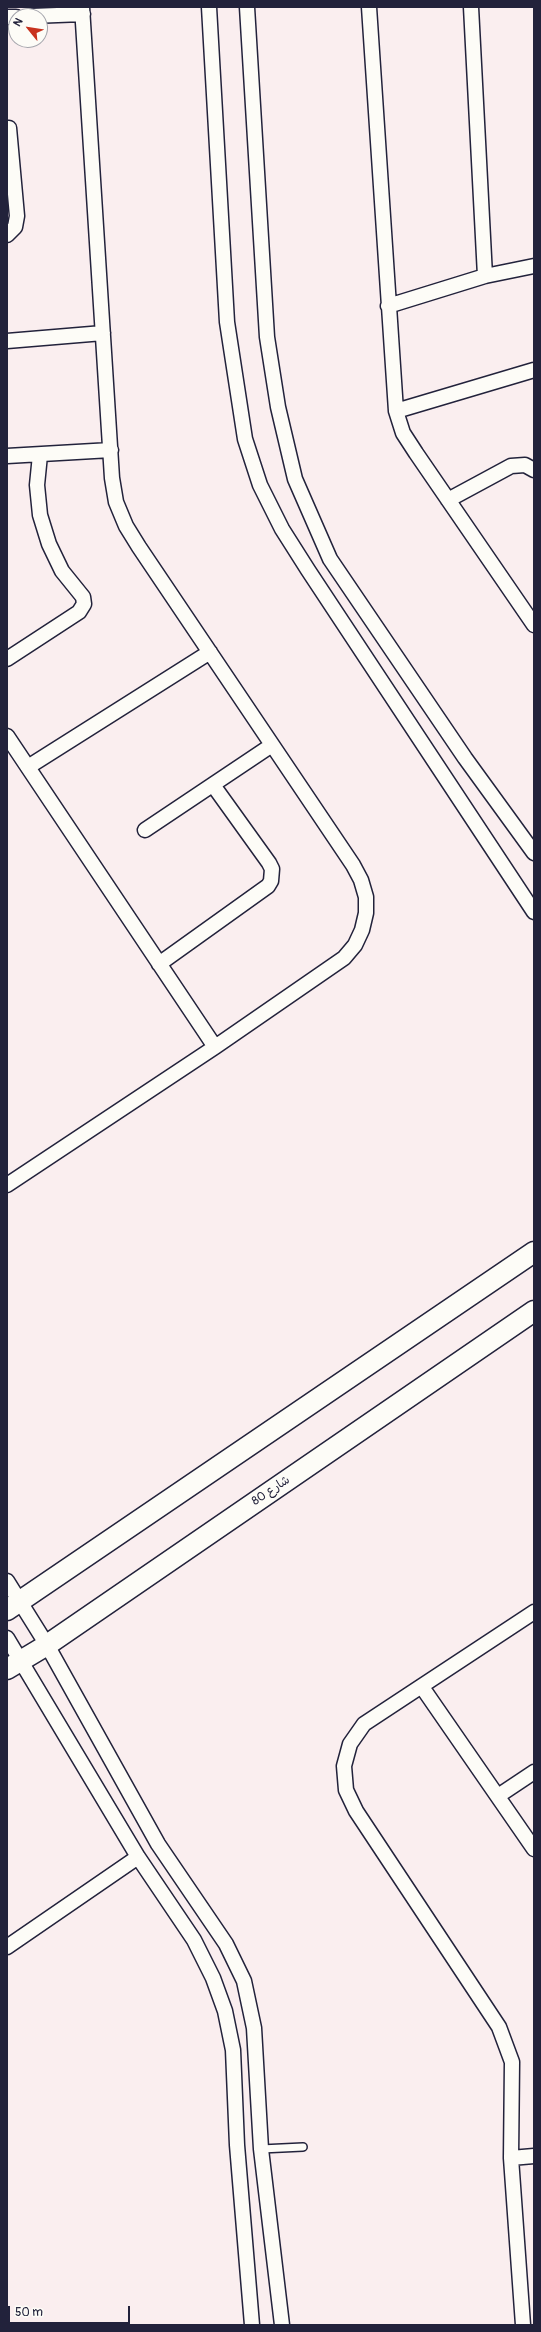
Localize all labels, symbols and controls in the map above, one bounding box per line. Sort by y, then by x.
north arrow [8,8,48,48]
text: N [11,16,26,29]
street label: شارع 80 [249,1473,293,1509]
scale bar [10,2298,132,2324]
text: 50 m [15,2305,43,2320]

